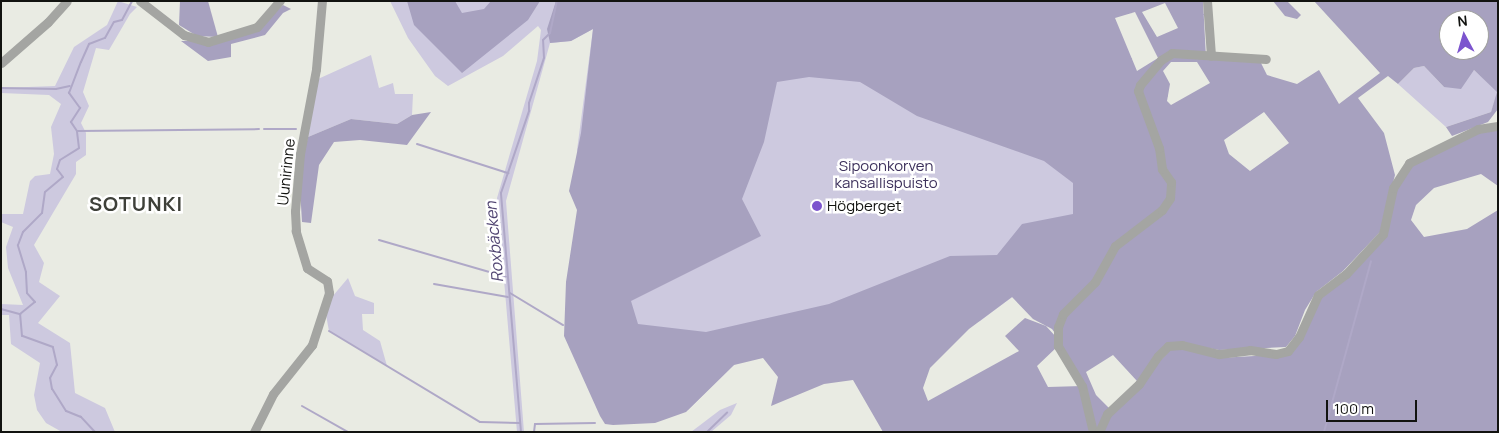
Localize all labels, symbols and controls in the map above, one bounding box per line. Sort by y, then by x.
north arrow [1439,10,1489,60]
text: N [1456,11,1468,31]
street label: Uunirinne [274,138,298,206]
park label: Sipoonkorven kansallispuisto [834,156,938,191]
district label: SOTUNKI [88,191,184,215]
place label: Högberget [827,197,901,215]
marker: Högberget [811,200,823,212]
water label: Roxbäcken [481,201,507,283]
scale bar [1329,390,1420,422]
text: 100 m [1334,398,1374,419]

